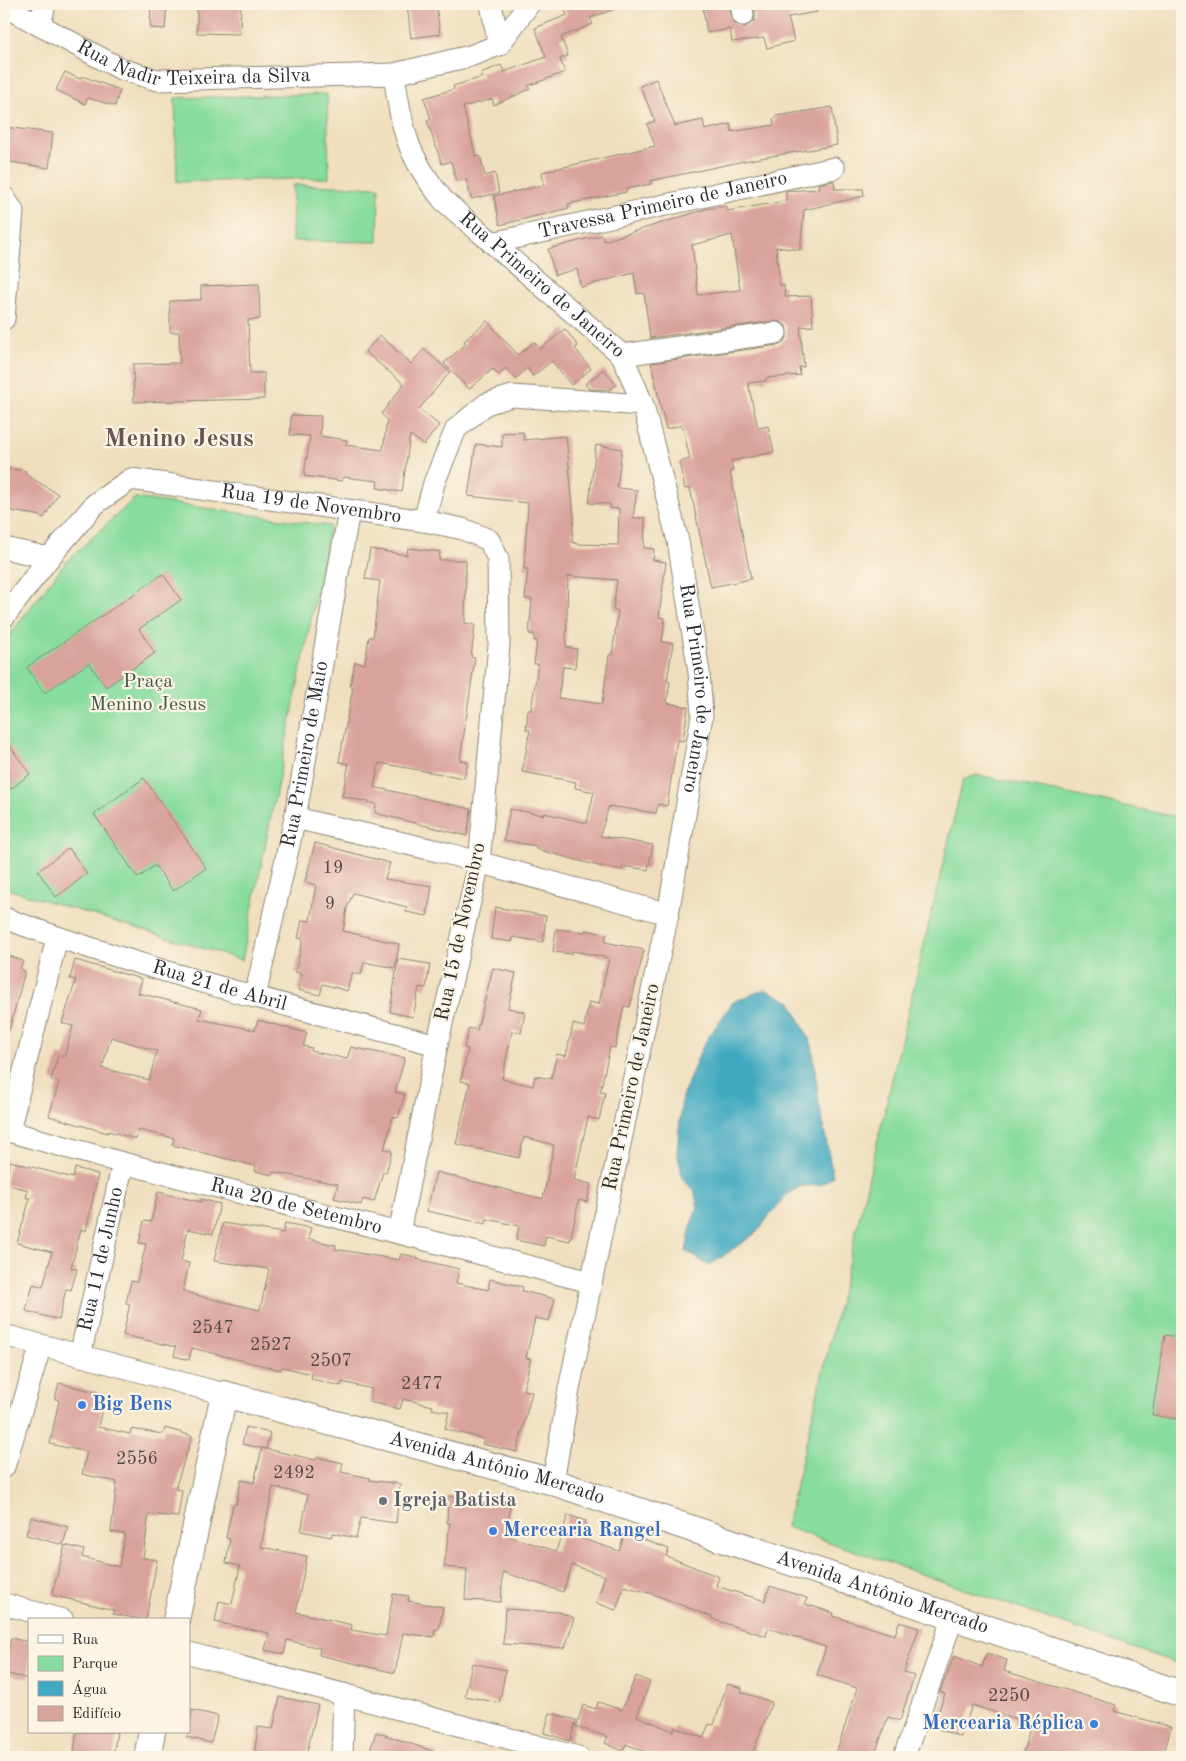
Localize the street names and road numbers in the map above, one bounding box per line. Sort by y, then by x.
street label: Rua Nadir Teixeira da Silva [73,37,311,91]
street label: Travessa Primeiro de Janeiro [537,168,789,243]
street label: Rua Primeiro de Janeiro [455,209,628,362]
street label: Rua 19 de Novembro [220,482,403,528]
street label: Rua Primeiro de Janeiro [675,582,712,795]
street label: Rua Primeiro de Maio [279,659,332,849]
street label: Rua 15 de Novembro [432,841,490,1023]
street label: Rua 21 de Abril [150,958,289,1015]
street label: Rua Primeiro de Janeiro [600,982,664,1192]
street label: Rua 20 de Setembro [208,1176,384,1238]
street label: Rua 11 de Junho [76,1185,127,1334]
street label: Avenida Antônio Mercado [387,1429,607,1509]
street label: Avenida Antônio Mercado [773,1548,991,1638]

